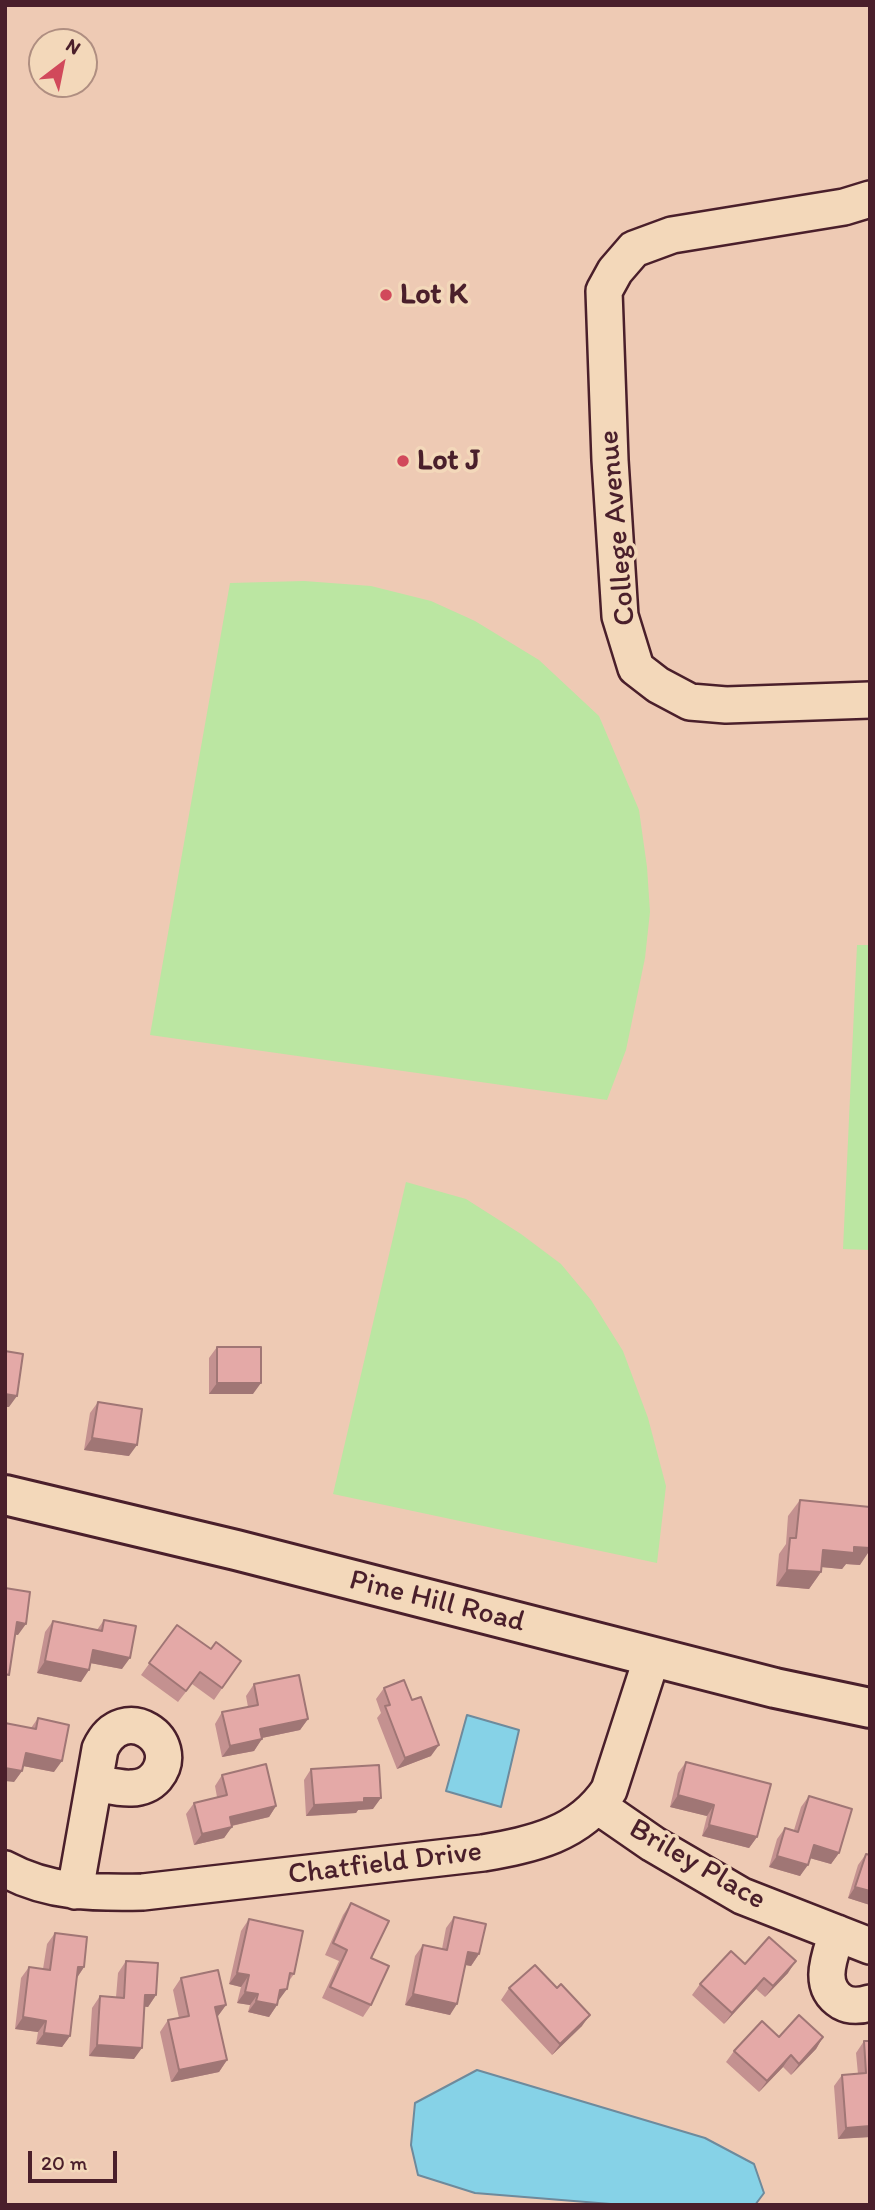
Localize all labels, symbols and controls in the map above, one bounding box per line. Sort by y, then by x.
north arrow [28,28,98,98]
text: N [62,33,85,60]
place label: Lot K [400,277,468,313]
marker: Lot K [378,287,394,303]
street label: College Avenue [592,429,644,627]
place label: Lot J [417,443,480,479]
marker: Lot J [395,453,411,469]
street label: Pine Hill Road [346,1563,528,1641]
street label: Briley Place [622,1811,772,1919]
street label: Chatfield Drive [286,1834,484,1894]
scale bar [32,2136,121,2180]
text: 20 m [41,2150,87,2175]

